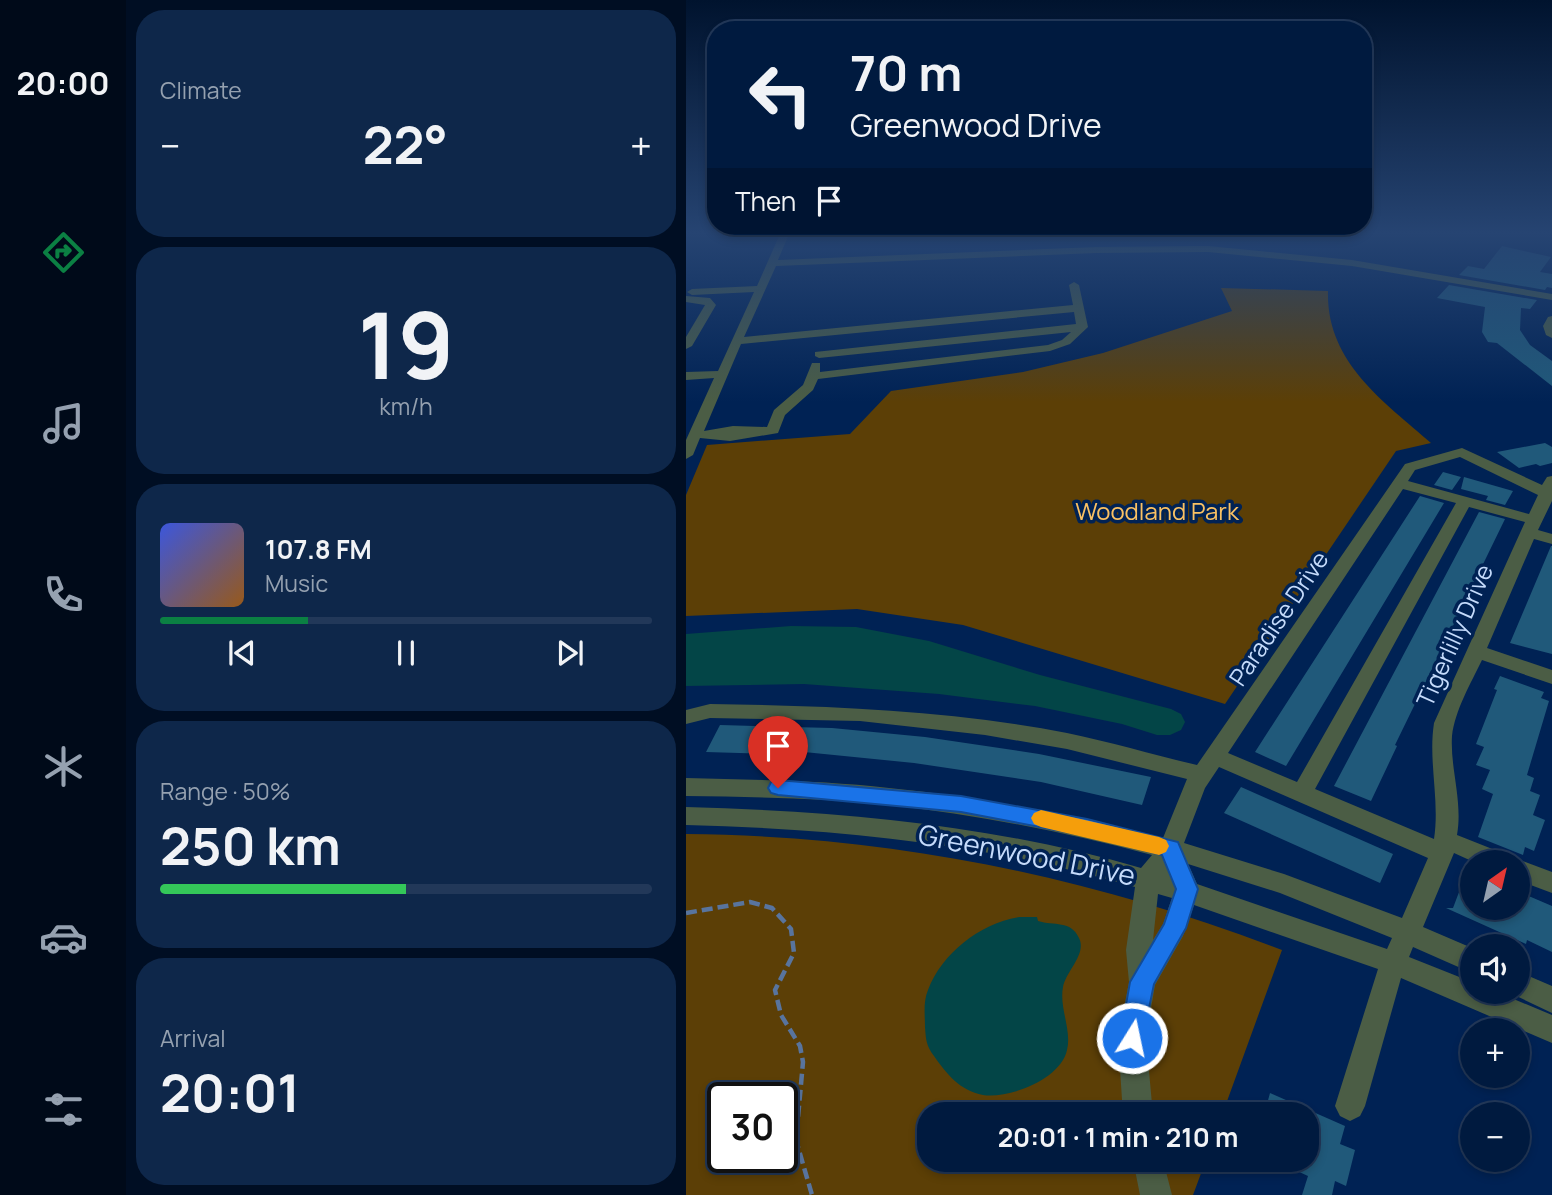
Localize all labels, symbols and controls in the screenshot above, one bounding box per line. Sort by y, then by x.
text: 70 m [850,39,962,106]
icon: left [735,49,826,140]
text: 20:00 [16,61,110,105]
text: Climate [160,74,242,106]
text: Greenwood Drive [850,103,1102,147]
text: 22° [363,109,448,180]
text: − [160,119,181,171]
text: + [630,119,652,171]
icon: arrive [810,182,848,220]
text: Then [735,183,796,219]
icon: directions [39,228,88,277]
text: 19 [358,282,454,406]
text: km/h [379,390,433,422]
icon: music [39,399,88,448]
park label: Woodland Park [1075,494,1240,527]
text: 107.8 FM [265,531,372,567]
street label: Paradise Drive [1221,544,1335,692]
street label: Tigerlilly Drive [1408,558,1500,712]
text: Music [265,567,328,599]
icon: phone [39,570,88,619]
icon: previous [223,634,261,672]
icon: pause [387,634,425,672]
icon: next [551,634,589,672]
pin [748,716,808,788]
icon: arrive [759,727,797,765]
icon: climate [39,742,88,791]
text: Range · 50% [160,775,290,807]
text: 250 km [160,810,341,881]
street label: Greenwood Drive [915,814,1139,894]
north arrow [1460,850,1530,920]
map controls [1460,850,1530,1172]
icon: car [39,913,88,962]
button: sound [1460,934,1530,1004]
position arrow [1095,1001,1169,1075]
button: + [1460,1018,1530,1088]
text: Arrival [160,1022,226,1054]
text: 20:01 [160,1057,300,1128]
speed limit sign: 30 [707,1082,798,1173]
icon: filters [39,1085,88,1134]
button: − [1460,1102,1530,1172]
text: 20:01 · 1 min · 210 m [998,1119,1238,1155]

